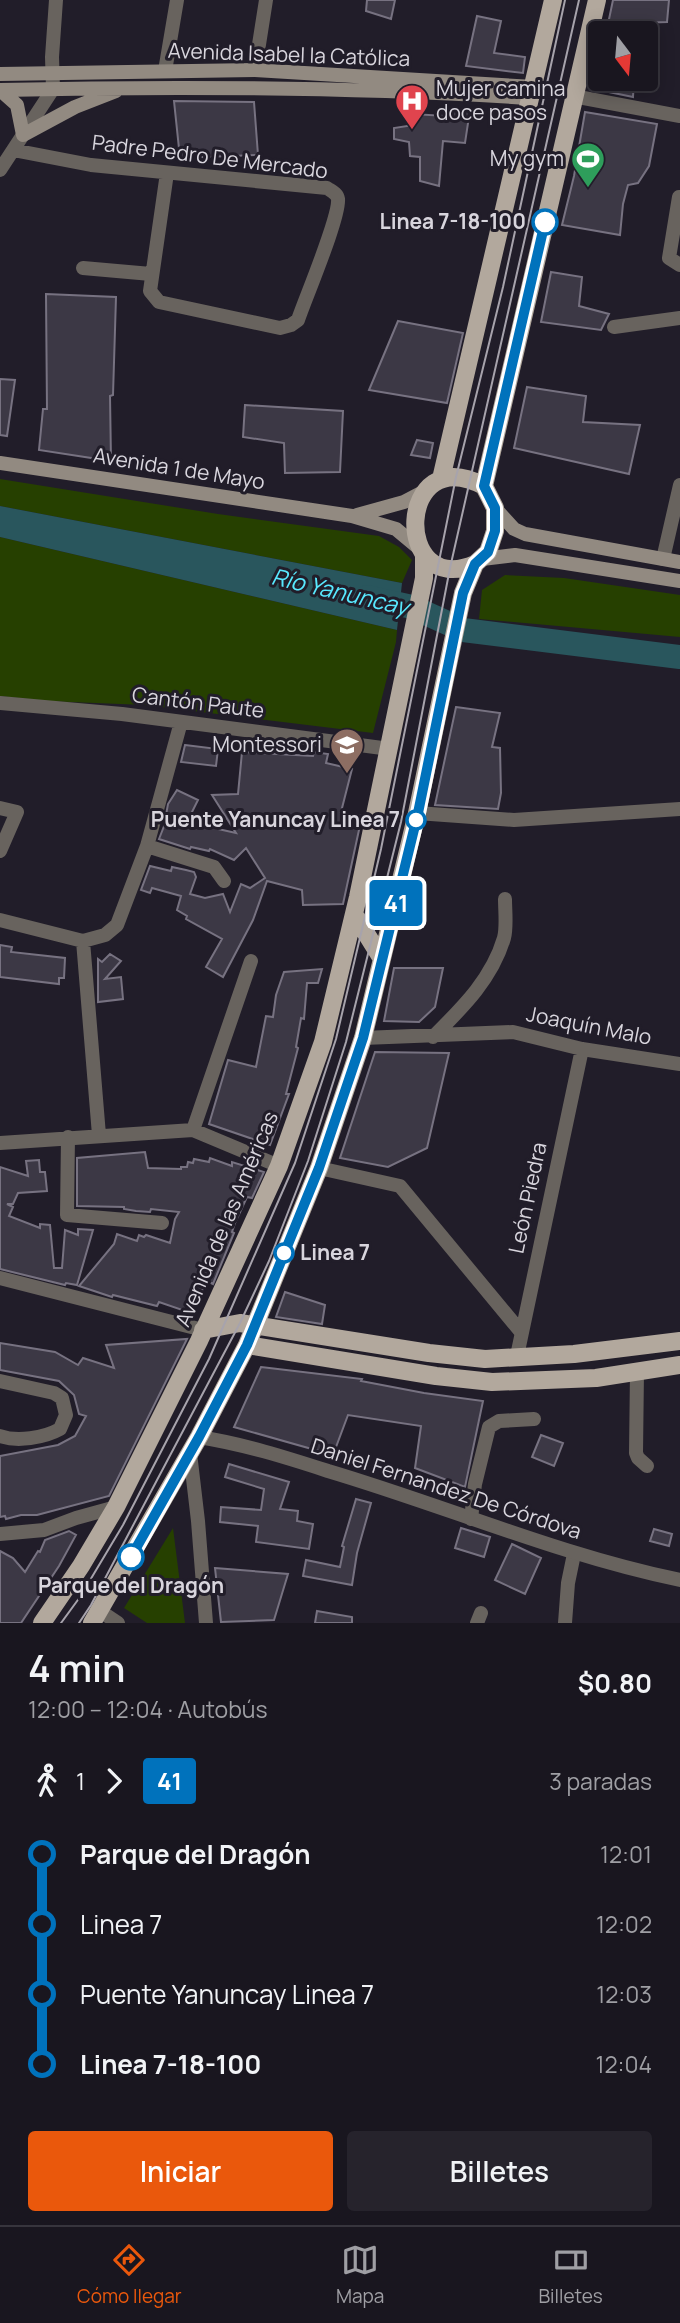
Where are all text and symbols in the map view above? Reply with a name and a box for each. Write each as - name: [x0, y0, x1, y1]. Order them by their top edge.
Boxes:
- north arrow: [588, 21, 658, 91]
- map controls: [588, 21, 658, 91]
- street label: Avenida Isabel la Católica: [167, 36, 411, 72]
- place label: Mujer camina doce pasos: [436, 74, 566, 126]
- hospital icon: Mujer camina doce pasos: [393, 82, 431, 131]
- street label: Padre Pedro De Mercado: [91, 128, 330, 184]
- sports icon: My gym: [569, 140, 607, 189]
- place label: My gym: [490, 144, 564, 172]
- place label: Linea 7-18-100: [379, 207, 526, 235]
- marker: Linea 7-18-100: [532, 209, 558, 235]
- street label: Avenida 1 de Mayo: [91, 441, 267, 495]
- water label: Río Yanuncay: [269, 560, 415, 623]
- street label: Cantón Paute: [130, 680, 266, 724]
- school or university icon: Montessori: [328, 726, 366, 775]
- place label: Montessori: [212, 730, 322, 758]
- place label: Puente Yanuncay Linea 7: [151, 805, 400, 833]
- marker: Puente Yanuncay Linea 7: [406, 810, 426, 830]
- line badge: 41: [364, 880, 428, 926]
- text: 41: [383, 886, 409, 919]
- street label: Joaquín Malo: [524, 999, 654, 1051]
- street label: Avenida de las Américas: [168, 1107, 284, 1330]
- street label: León Piedra: [502, 1140, 552, 1256]
- place label: Linea 7: [300, 1238, 370, 1266]
- marker: Linea 7: [274, 1243, 294, 1263]
- street label: Daniel Fernandez De Córdova: [308, 1431, 585, 1545]
- marker: Parque del Dragón: [118, 1544, 144, 1570]
- place label: Parque del Dragón: [38, 1571, 224, 1599]
- text: 4 min: [28, 1641, 125, 1693]
- text: $0.80: [578, 1665, 652, 1701]
- text: 12:00 – 12:04 · Autobús: [28, 1693, 268, 1725]
- icon: walk: [28, 1762, 66, 1800]
- icon: forward: [95, 1762, 133, 1800]
- text: 41: [157, 1764, 182, 1797]
- text: 1: [76, 1765, 85, 1797]
- text: 3 paradas: [549, 1765, 652, 1797]
- text: Parque del Dragón: [80, 1836, 311, 1872]
- text: 12:01: [600, 1838, 652, 1870]
- text: Linea 7: [80, 1906, 162, 1942]
- text: 12:02: [596, 1908, 652, 1940]
- text: Puente Yanuncay Linea 7: [80, 1976, 374, 2012]
- text: 12:03: [596, 1978, 652, 2010]
- text: Linea 7-18-100: [80, 2046, 261, 2082]
- text: 12:04: [595, 2048, 652, 2080]
- button: Iniciar: [28, 2131, 333, 2211]
- button: Billetes: [347, 2131, 652, 2211]
- tab: Cómo llegar: [77, 2241, 182, 2309]
- tab: Mapa: [336, 2241, 384, 2309]
- tab: Billetes: [538, 2241, 603, 2309]

